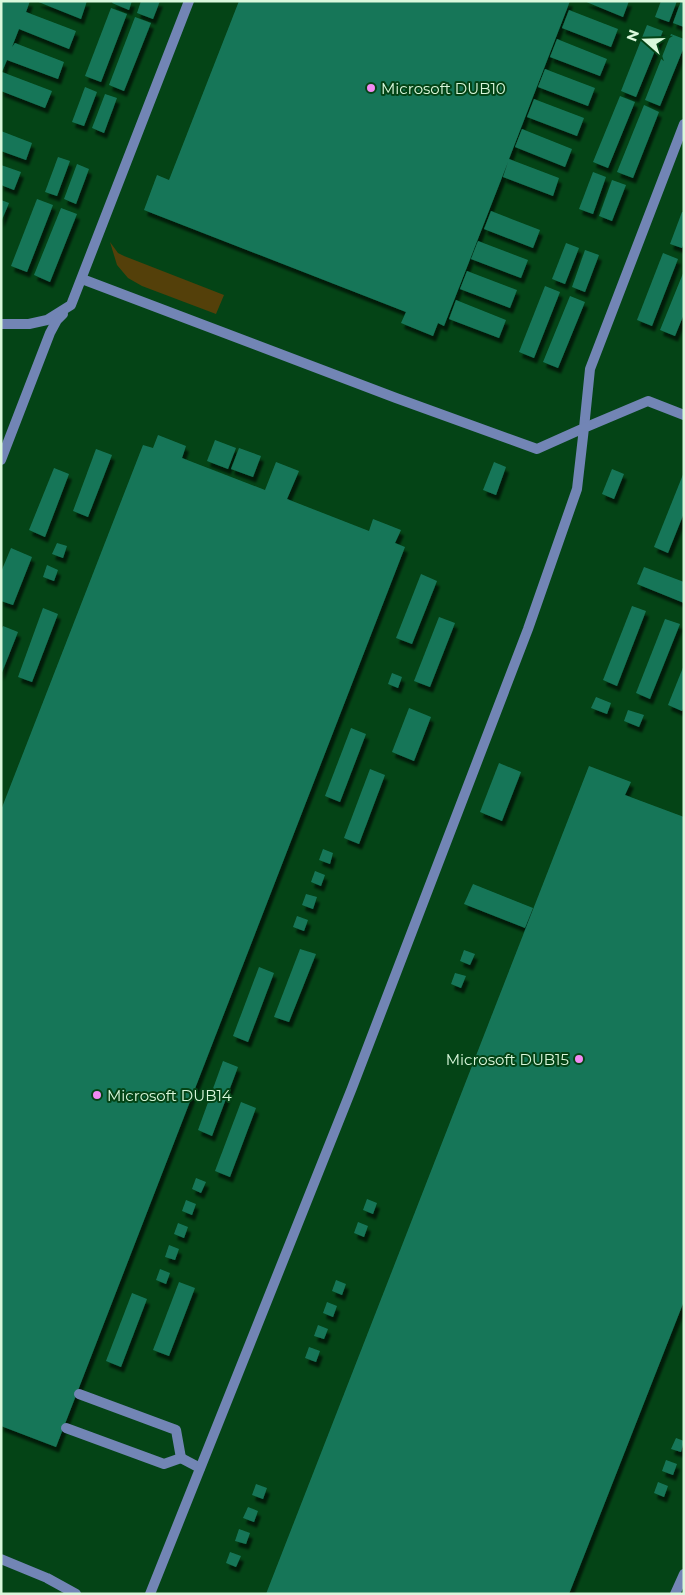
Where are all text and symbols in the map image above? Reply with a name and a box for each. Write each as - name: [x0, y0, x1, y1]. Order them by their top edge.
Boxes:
- north arrow: [620, 15, 670, 65]
- text: N: [622, 27, 643, 44]
- place label: Microsoft DUB10: [381, 79, 506, 98]
- marker: Microsoft DUB10: [365, 82, 377, 94]
- place label: Microsoft DUB15: [446, 1050, 569, 1069]
- marker: Microsoft DUB15: [573, 1053, 585, 1065]
- place label: Microsoft DUB14: [107, 1086, 232, 1105]
- marker: Microsoft DUB14: [91, 1089, 103, 1101]

